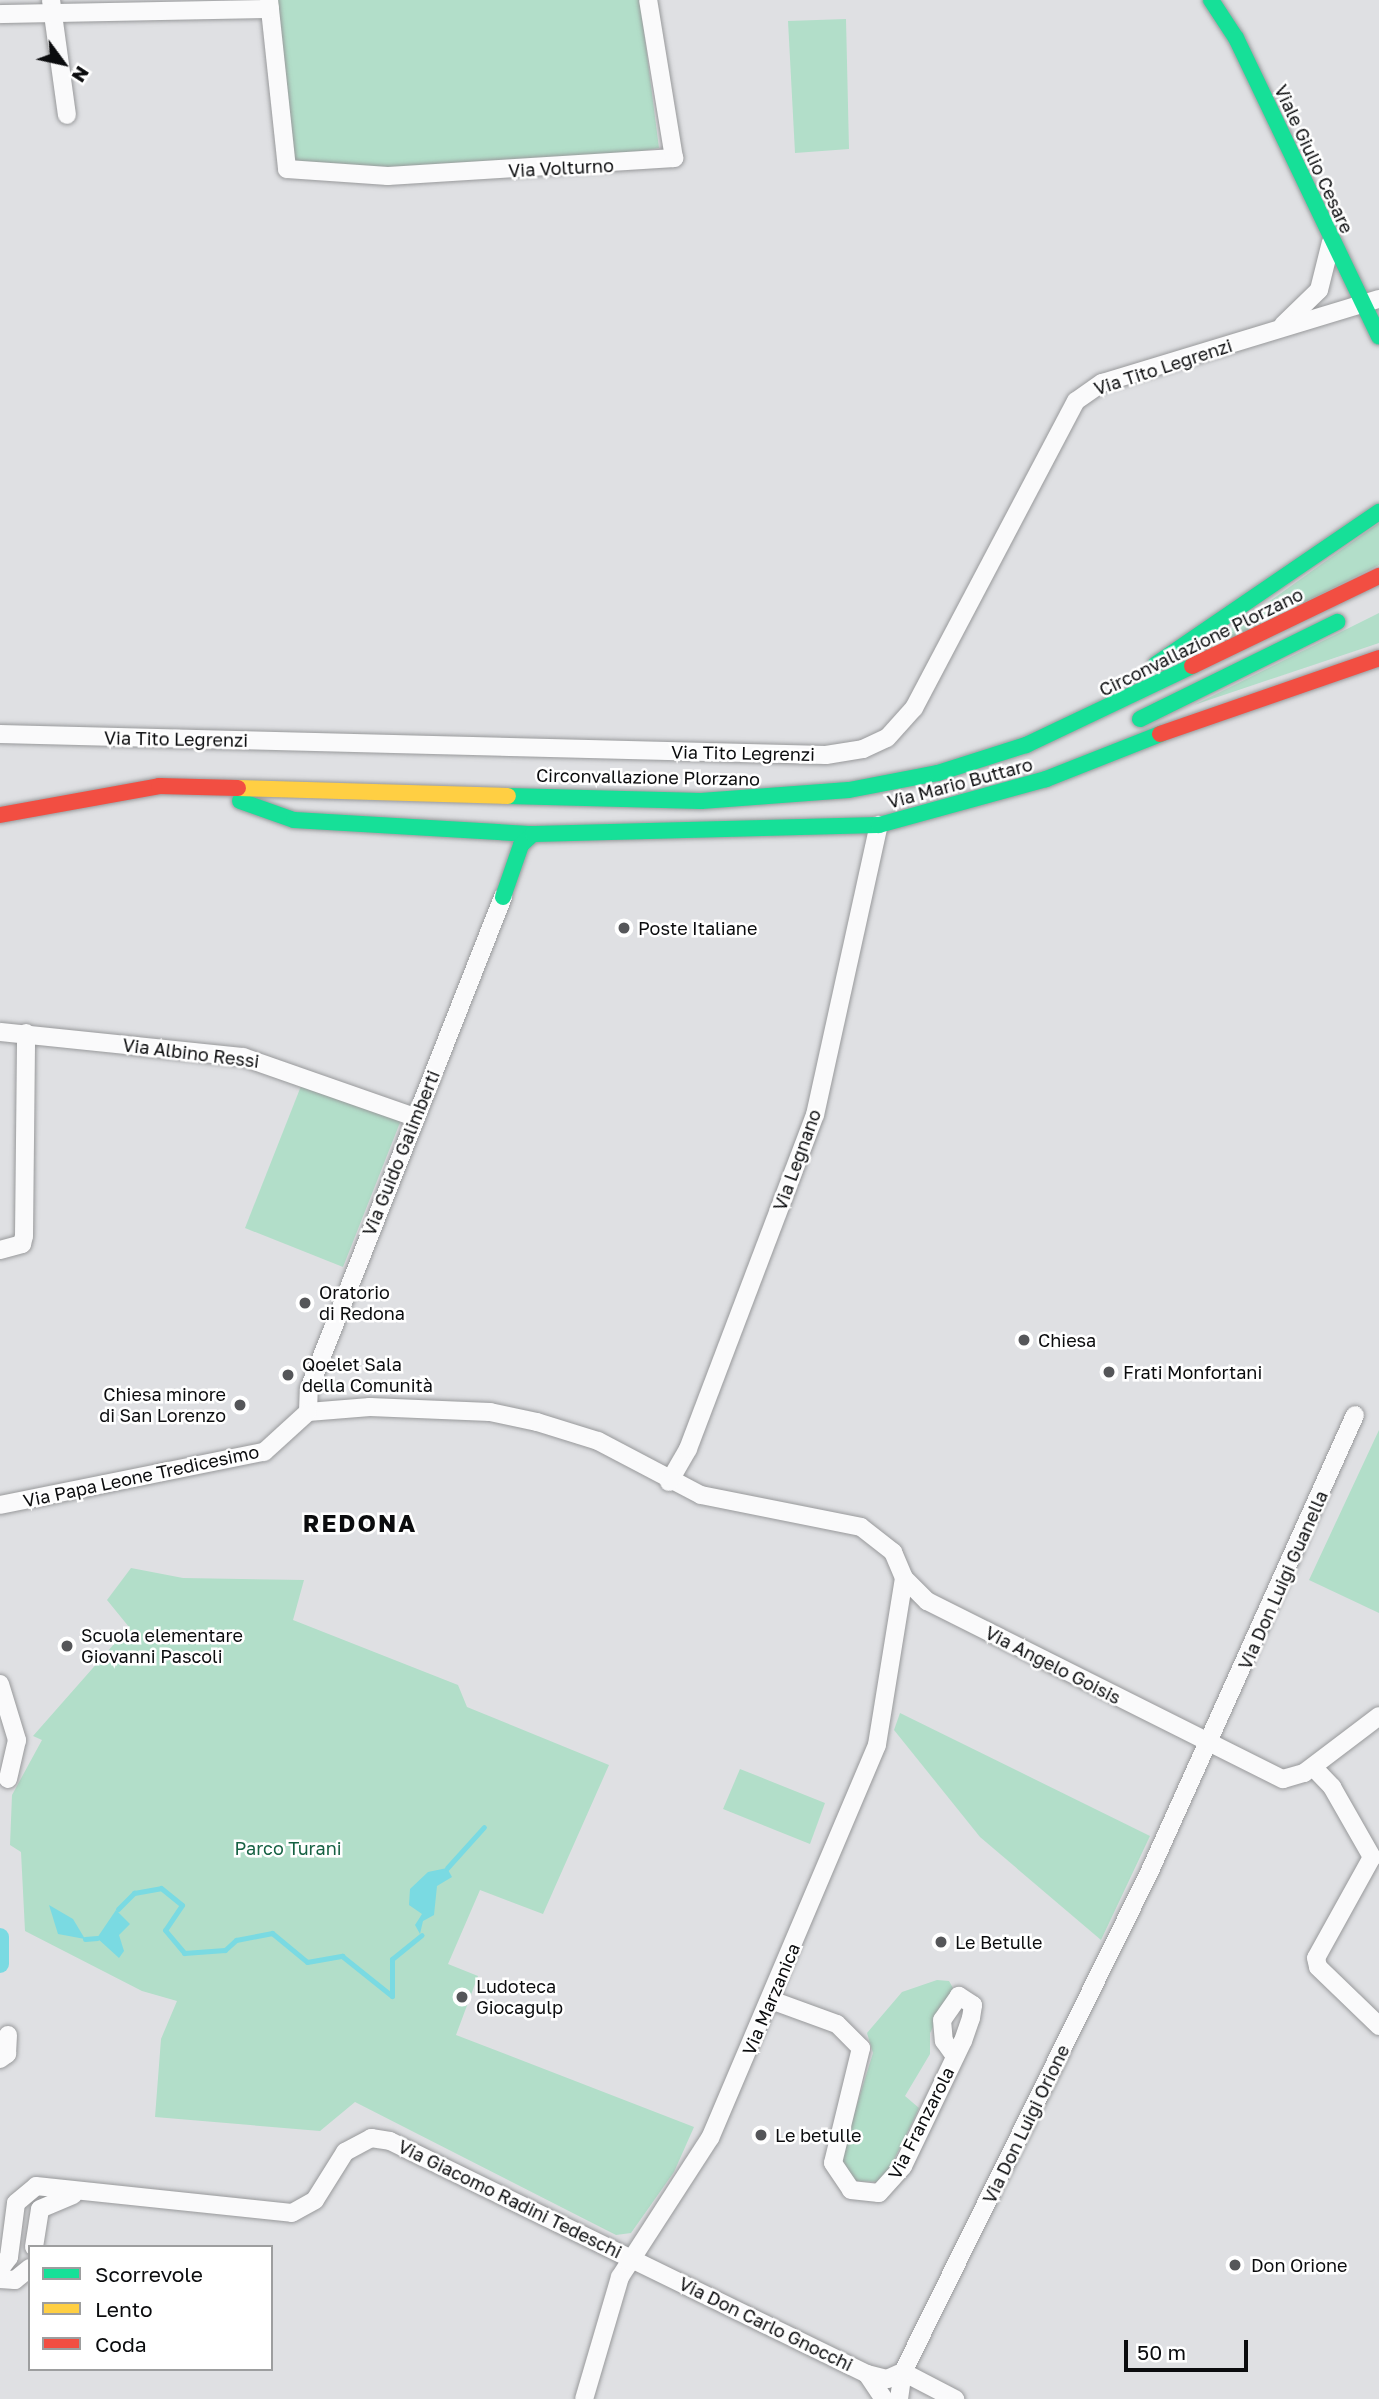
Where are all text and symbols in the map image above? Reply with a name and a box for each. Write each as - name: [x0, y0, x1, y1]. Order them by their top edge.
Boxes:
- north arrow: [28, 28, 98, 98]
- text: N: [67, 62, 95, 87]
- street label: Viale Giulio Cesare: [1270, 81, 1358, 237]
- street label: Via Volturno: [508, 154, 614, 182]
- street label: Via Tito Legrenzi: [1091, 334, 1235, 400]
- street label: Circonvallazione Plorzano: [1096, 583, 1306, 701]
- street label: Via Tito Legrenzi: [104, 727, 248, 751]
- street label: Via Tito Legrenzi: [671, 741, 815, 765]
- street label: Via Mario Buttaro: [885, 753, 1035, 813]
- street label: Circonvallazione Plorzano: [536, 764, 760, 790]
- place label: Poste Italiane: [638, 917, 757, 939]
- marker: Poste Italiane: [616, 920, 632, 936]
- street label: Via Albino Ressi: [121, 1034, 261, 1072]
- street label: Via Guido Galimberti: [358, 1067, 444, 1239]
- street label: Via Legnano: [769, 1106, 825, 1214]
- place label: Oratorio di Redona: [319, 1282, 405, 1324]
- marker: Oratorio di Redona: [297, 1295, 313, 1311]
- place label: Chiesa: [1038, 1329, 1096, 1351]
- marker: Chiesa: [1016, 1332, 1032, 1348]
- place label: Qoelet Sala della Comunità: [302, 1354, 433, 1396]
- place label: Frati Monfortani: [1123, 1361, 1262, 1383]
- marker: Frati Monfortani: [1101, 1364, 1117, 1380]
- marker: Qoelet Sala della Comunità: [280, 1367, 296, 1383]
- place label: Chiesa minore di San Lorenzo: [99, 1384, 226, 1426]
- marker: Chiesa minore di San Lorenzo: [232, 1397, 248, 1413]
- street label: Via Papa Leone Tredicesimo: [21, 1440, 261, 1512]
- street label: Via Don Luigi Guanella: [1234, 1487, 1332, 1673]
- district label: REDONA: [303, 1509, 417, 1537]
- street label: Via Angelo Goisis: [982, 1621, 1124, 1709]
- place label: Scuola elementare Giovanni Pascoli: [81, 1625, 243, 1668]
- marker: Scuola elementare Giovanni Pascoli: [59, 1638, 75, 1654]
- park label: Parco Turani: [234, 1837, 342, 1859]
- place label: Le Betulle: [955, 1931, 1042, 1953]
- marker: Le Betulle: [933, 1934, 949, 1950]
- street label: Via Marzanica: [738, 1940, 804, 2058]
- place label: Ludoteca Giocagulp: [476, 1976, 563, 2018]
- marker: Ludoteca Giocagulp: [454, 1989, 470, 2005]
- street label: Via Don Luigi Orione: [978, 2041, 1074, 2207]
- street label: Via Franzarola: [883, 2063, 959, 2183]
- place label: Le betulle: [775, 2124, 861, 2146]
- marker: Le betulle: [753, 2127, 769, 2143]
- street label: Via Giacomo Radini Tedeschi: [395, 2135, 625, 2263]
- legend: [28, 2245, 273, 2371]
- place label: Don Orione: [1251, 2254, 1347, 2276]
- marker: Don Orione: [1225, 2255, 1245, 2275]
- text: Scorrevole: [95, 2261, 203, 2287]
- street label: Via Don Carlo Gnocchi: [675, 2272, 857, 2376]
- text: Lento: [95, 2296, 153, 2322]
- scale bar: [1127, 2326, 1251, 2370]
- text: Coda: [95, 2331, 147, 2357]
- text: 50 m: [1137, 2339, 1186, 2365]

